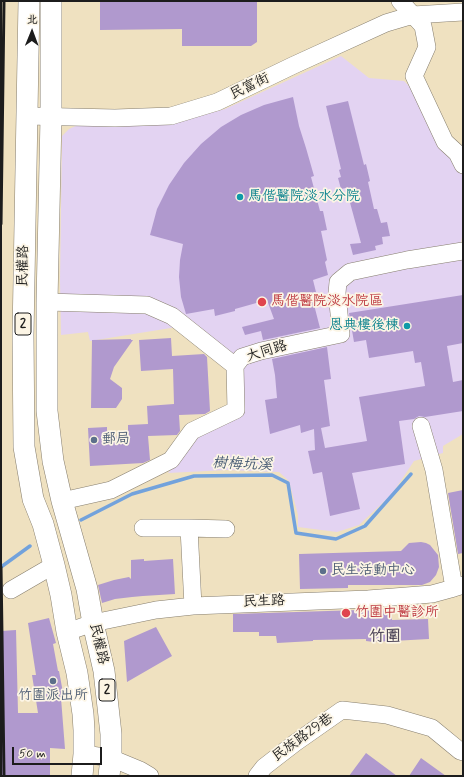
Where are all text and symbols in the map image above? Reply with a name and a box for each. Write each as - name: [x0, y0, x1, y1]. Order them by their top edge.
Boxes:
- north arrow: [12, 12, 52, 52]
- text: 北: [27, 13, 38, 27]
- street label: 民富街: [227, 70, 273, 104]
- place label: 馬偕醫院淡水分院: [248, 189, 360, 205]
- marker: 馬偕醫院淡水分院: [235, 192, 245, 202]
- street label: 民權路: [15, 245, 33, 287]
- place label: 馬偕醫院淡水院區: [271, 294, 383, 310]
- marker: 馬偕醫院淡水院區: [256, 296, 268, 308]
- road number: 2: [15, 313, 31, 335]
- place label: 恩典樓後棟: [329, 318, 399, 334]
- marker: 恩典樓後棟: [402, 321, 412, 331]
- street label: 大同路: [244, 338, 290, 366]
- place label: 郵局: [102, 432, 130, 448]
- marker: 郵局: [89, 435, 99, 445]
- water label: 樹梅坑溪: [212, 455, 272, 475]
- place label: 民生活動中心: [331, 563, 415, 579]
- marker: 民生活動中心: [318, 566, 328, 576]
- street label: 民生路: [243, 593, 285, 611]
- place label: 竹圍中醫診所: [355, 605, 439, 621]
- marker: 竹圍中醫診所: [340, 607, 352, 619]
- street label: 民權路: [85, 622, 111, 666]
- district label: 竹圍: [369, 628, 401, 648]
- marker: 竹圍派出所: [48, 676, 58, 686]
- road number: 2: [99, 679, 115, 701]
- place label: 竹圍派出所: [18, 688, 88, 704]
- street label: 民族路29巷: [269, 710, 337, 766]
- scale bar: [14, 739, 104, 765]
- text: 50 m: [19, 746, 46, 762]

